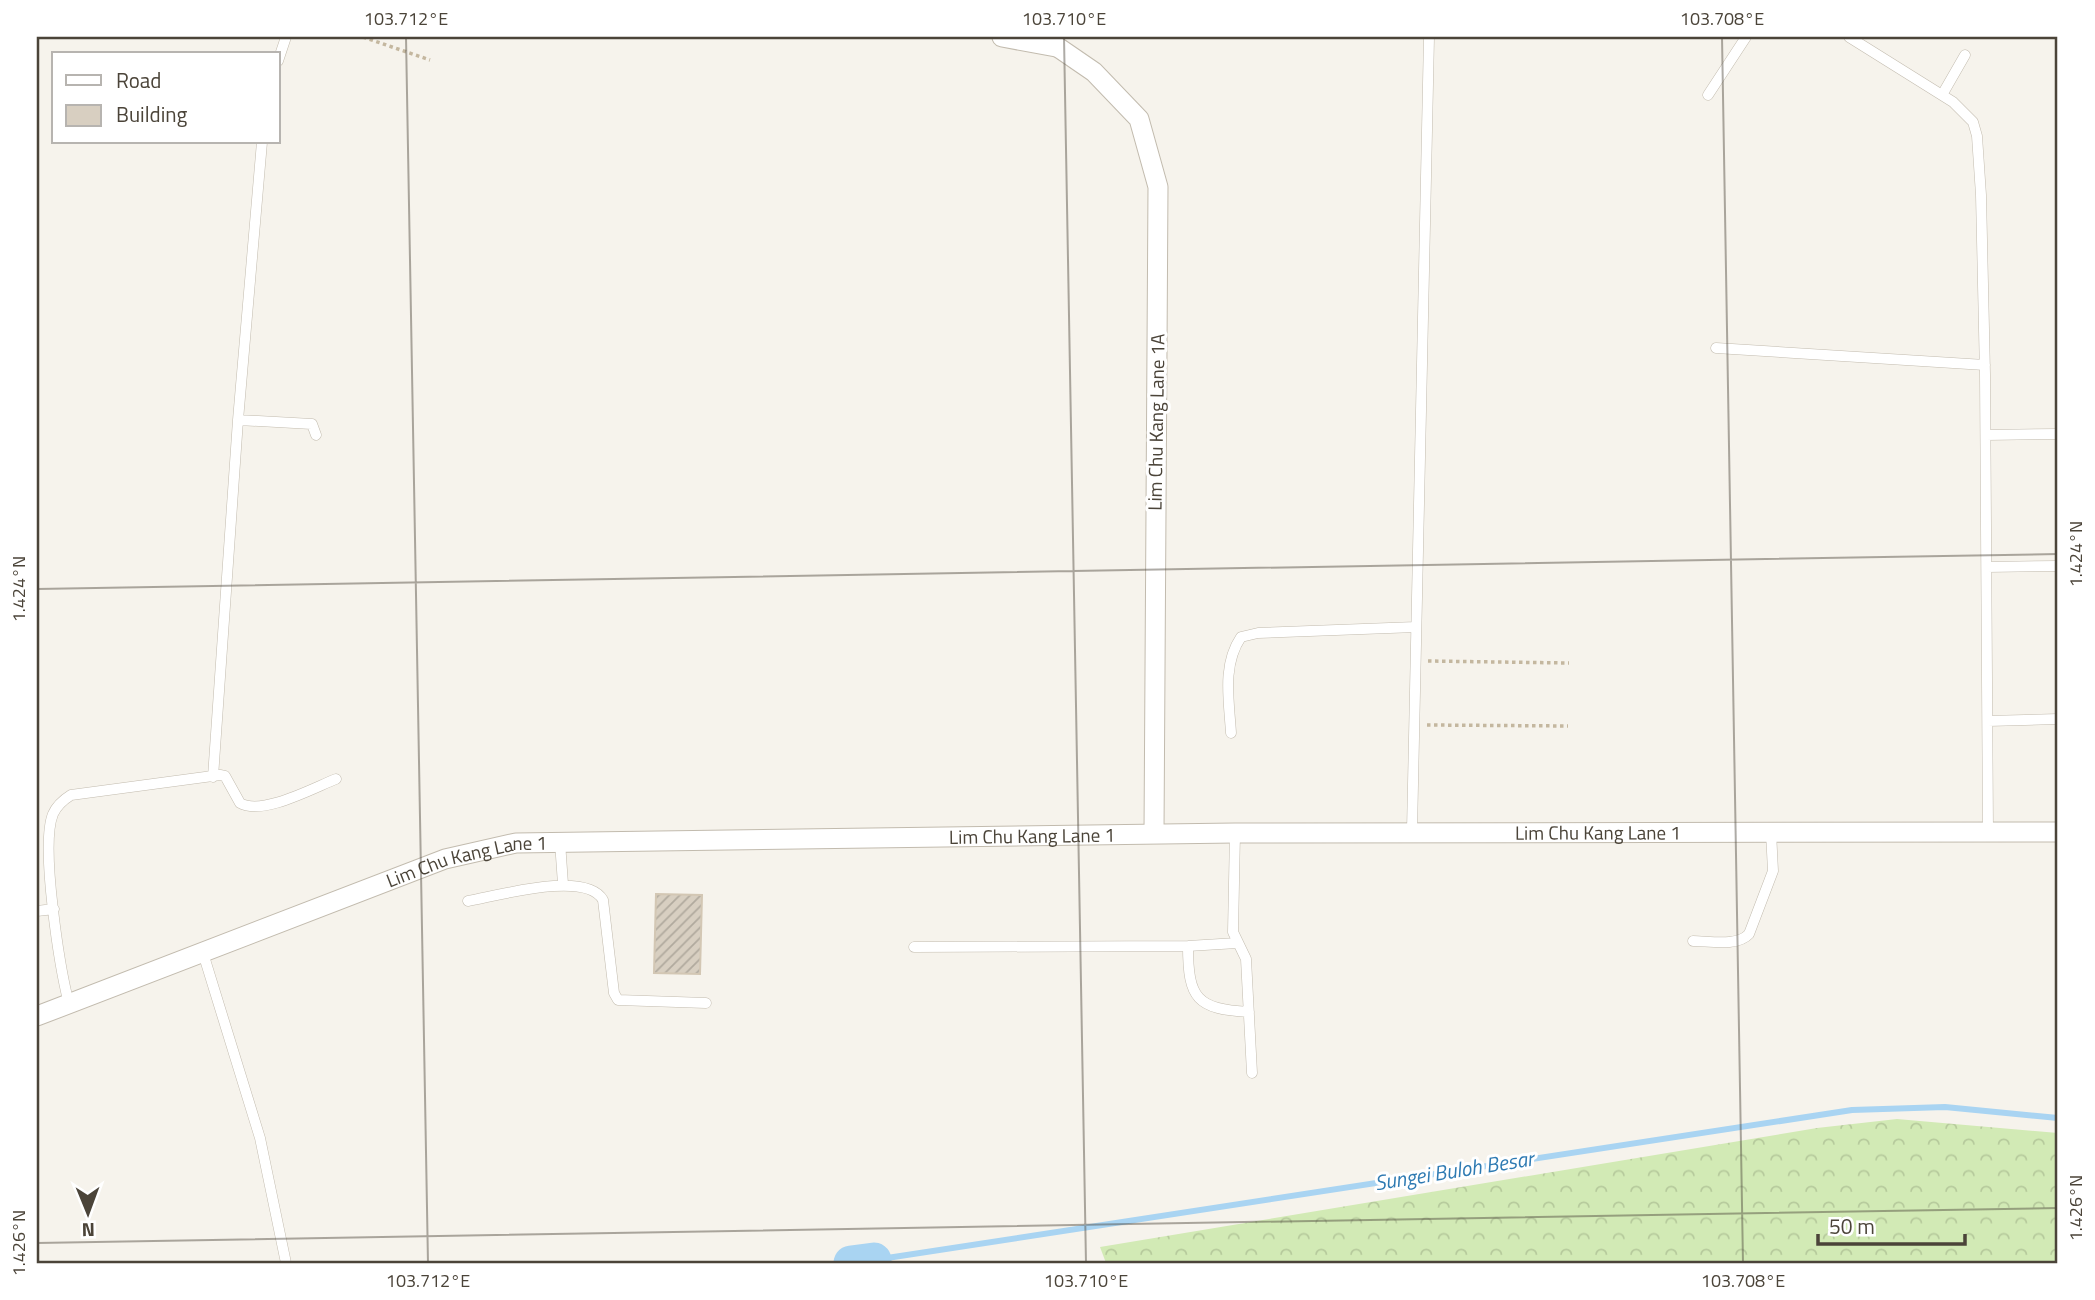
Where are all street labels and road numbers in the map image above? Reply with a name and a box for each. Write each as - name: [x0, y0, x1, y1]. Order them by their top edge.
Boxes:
- street label: Lim Chu Kang Lane 1A: [1139, 333, 1172, 511]
- street label: Lim Chu Kang Lane 1: [1515, 817, 1681, 847]
- street label: Lim Chu Kang Lane 1: [949, 820, 1115, 851]
- street label: Lim Chu Kang Lane 1: [382, 828, 547, 894]

